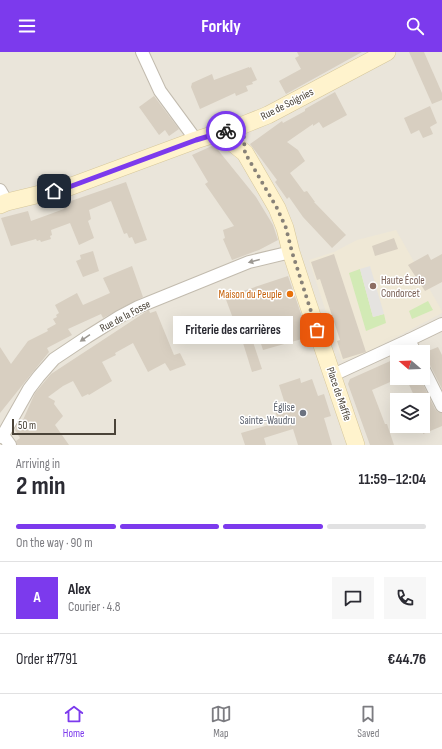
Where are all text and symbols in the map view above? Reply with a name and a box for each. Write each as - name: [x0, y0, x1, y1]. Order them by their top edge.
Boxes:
- icon: menu: [16, 15, 38, 37]
- icon: search: [404, 15, 426, 37]
- text: Forkly: [201, 16, 241, 37]
- street label: Rue de Soignies: [258, 85, 316, 123]
- courier: [206, 111, 246, 151]
- icon: bike: [215, 120, 237, 142]
- pin: [37, 174, 71, 208]
- icon: home: [43, 180, 65, 202]
- one-way arrow: [247, 258, 259, 264]
- place label: Haute École Condorcet: [381, 274, 425, 300]
- marker: Haute École Condorcet: [368, 281, 378, 291]
- place label: Maison du Peuple: [219, 288, 282, 301]
- marker: Maison du Peuple: [285, 289, 295, 299]
- street label: Rue de la Fosse: [97, 297, 153, 335]
- pin: [300, 313, 334, 347]
- callout: Friterie des carrières: [173, 316, 293, 344]
- icon: bag: [306, 319, 328, 341]
- text: Friterie des carrières: [185, 322, 281, 338]
- one-way arrow: [80, 334, 90, 342]
- north arrow: [390, 345, 430, 385]
- map controls: [390, 345, 430, 433]
- street label: Place de Maffle: [324, 366, 354, 422]
- button: layers: [390, 393, 430, 433]
- place label: Église Sainte-Waudru: [240, 401, 295, 427]
- marker: Église Sainte-Waudru: [298, 408, 308, 418]
- scale bar: [12, 417, 116, 436]
- text: 50 m: [18, 419, 36, 432]
- text: Arriving in: [16, 456, 60, 472]
- text: 11:59–12:04: [358, 470, 426, 489]
- text: 2 min: [16, 471, 66, 502]
- text: On the way · 90 m: [16, 535, 93, 551]
- button: chat: [332, 577, 374, 619]
- button: phone: [384, 577, 426, 619]
- text: Alex: [68, 580, 91, 599]
- text: A: [33, 588, 41, 607]
- text: Courier · 4.8: [68, 599, 120, 615]
- text: Order #7791: [16, 650, 77, 669]
- text: €44.76: [387, 650, 426, 669]
- tab: Home: [63, 703, 85, 740]
- tab: Map: [210, 703, 232, 740]
- tab: Saved: [357, 703, 379, 740]

